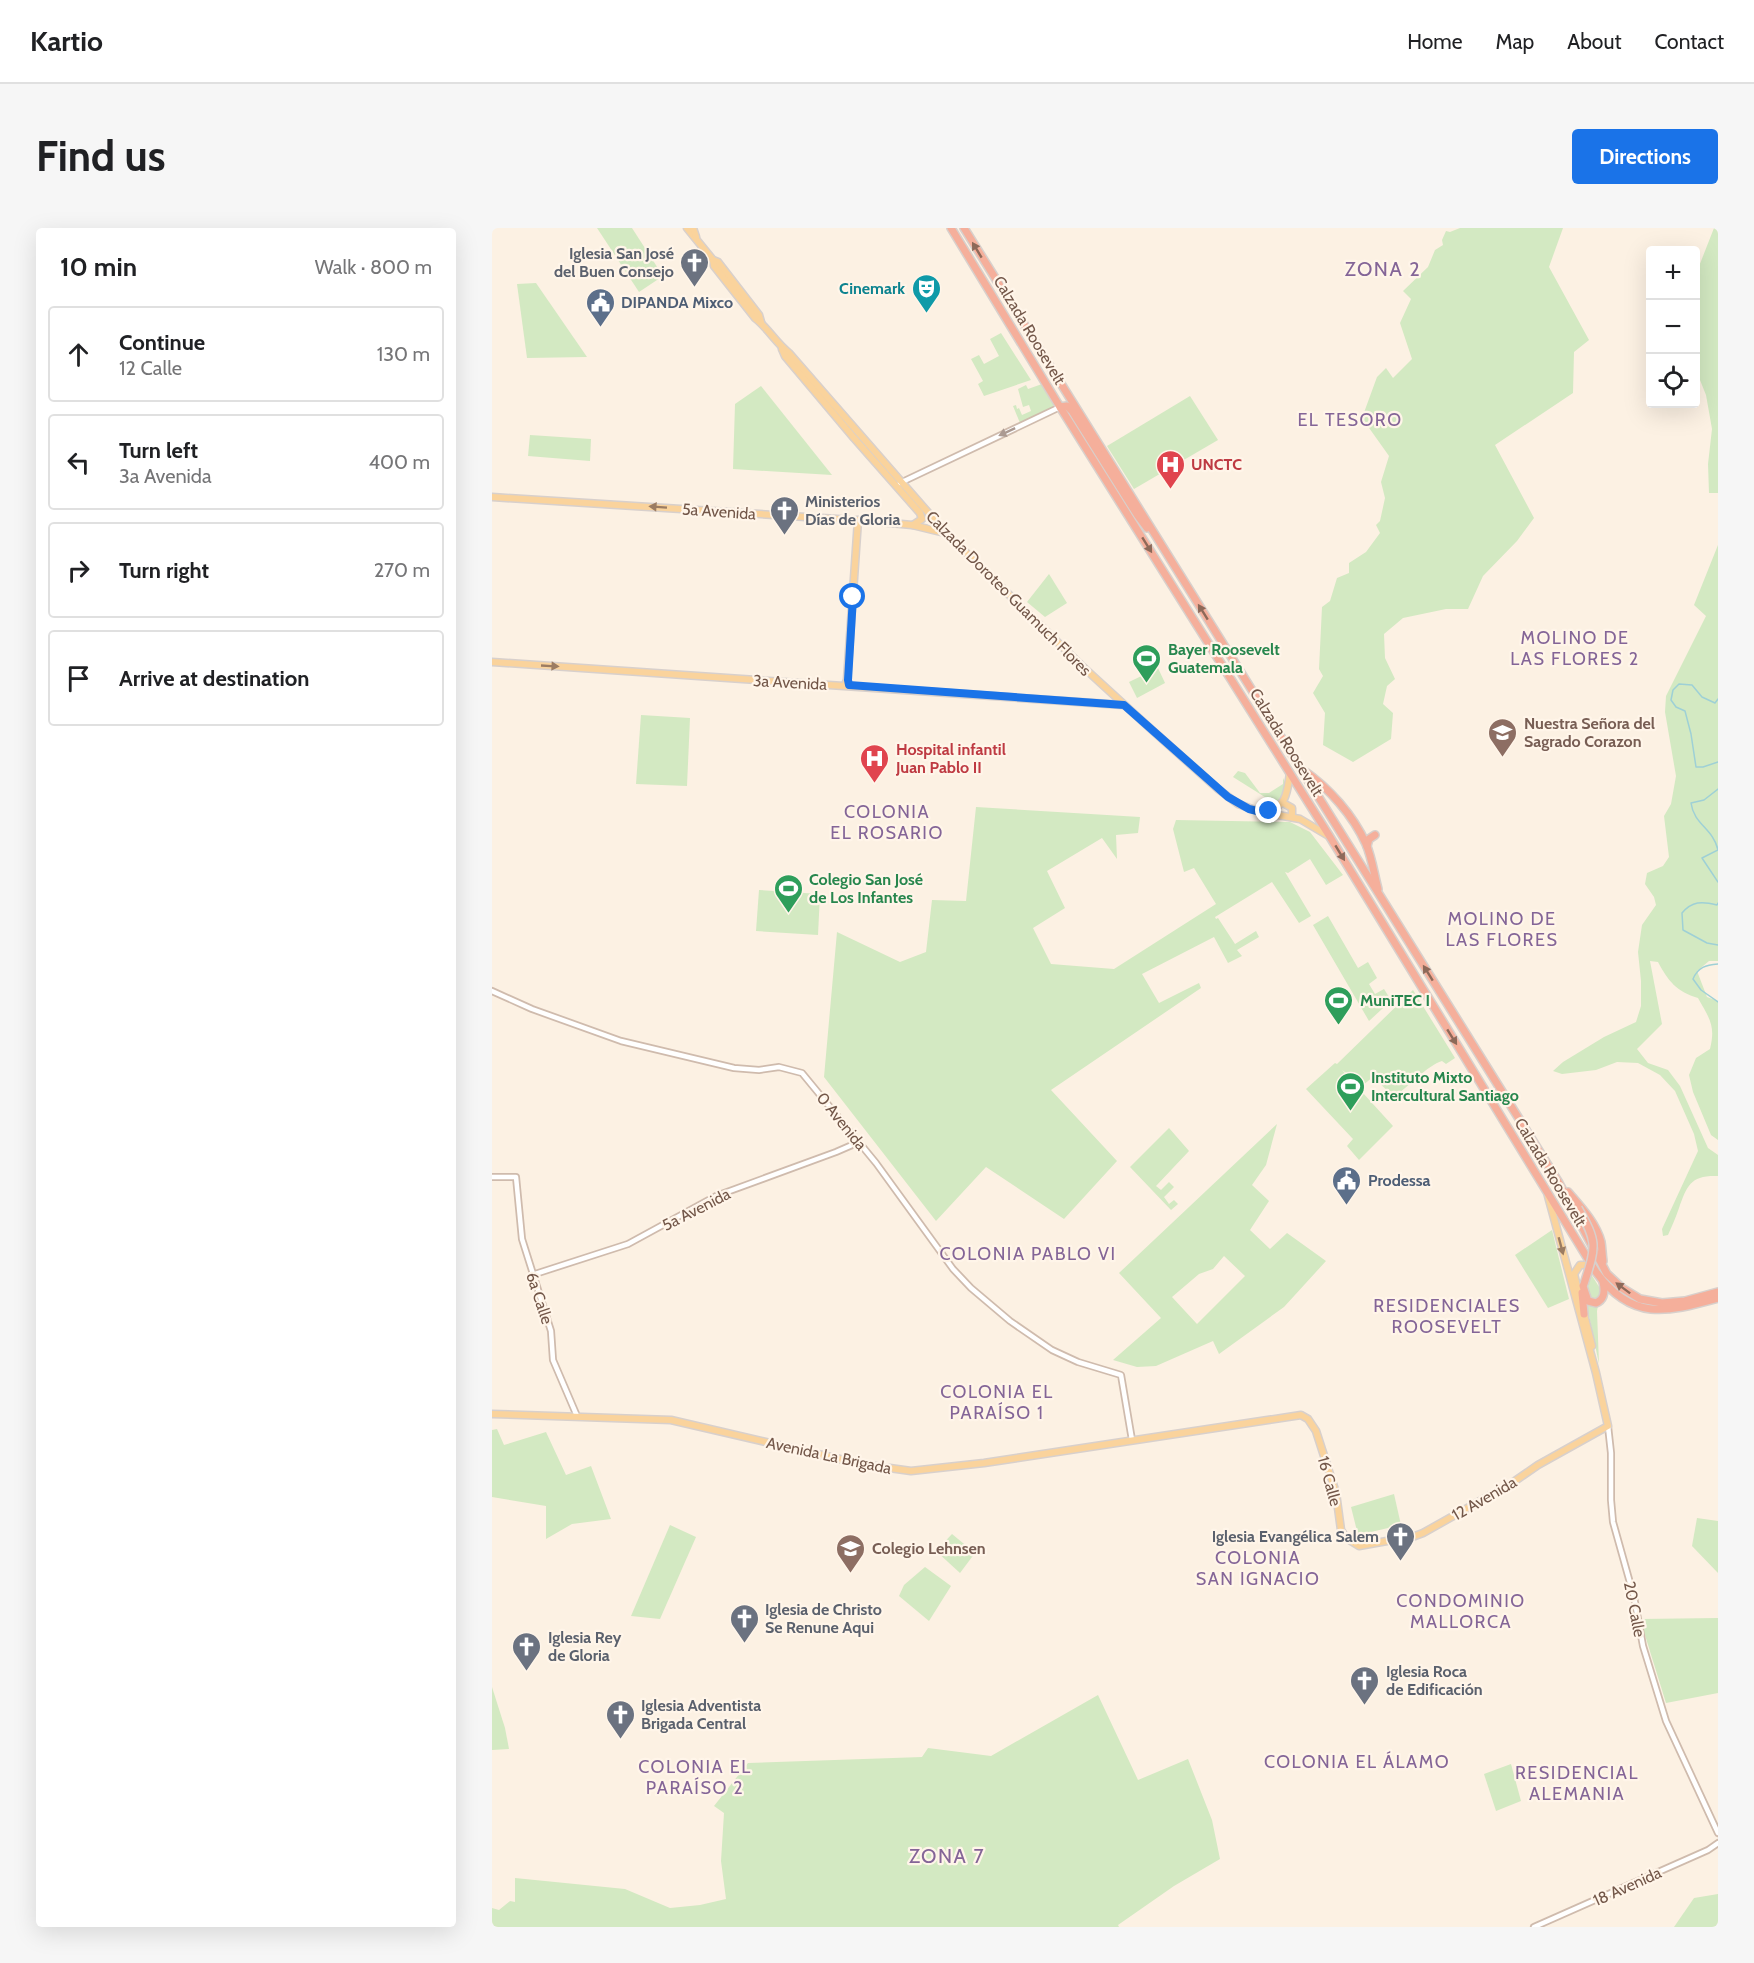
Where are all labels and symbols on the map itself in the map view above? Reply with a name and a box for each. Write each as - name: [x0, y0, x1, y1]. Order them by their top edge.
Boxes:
- one-way arrow: [972, 242, 983, 258]
- place label: Iglesia San José del Buen Consejo: [554, 244, 674, 281]
- church icon: Iglesia San José del Buen Consejo: [679, 246, 711, 288]
- district label: ZONA 2: [1345, 257, 1421, 281]
- theatre icon: Cinemark: [910, 272, 942, 314]
- street label: Calzada Roosevelt: [990, 272, 1070, 389]
- place label: Cinemark: [839, 279, 905, 298]
- public building icon: DIPANDA Mixco: [584, 286, 616, 328]
- place label: DIPANDA Mixco: [621, 293, 733, 312]
- district label: EL TESORO: [1297, 409, 1403, 431]
- one-way arrow: [999, 427, 1016, 436]
- hospital icon: UNCTC: [1154, 448, 1186, 490]
- place label: UNCTC: [1191, 455, 1242, 474]
- place label: Ministerios Días de Gloria: [805, 492, 900, 529]
- church icon: Ministerios Días de Gloria: [768, 494, 800, 536]
- street label: 5a Avenida: [681, 499, 757, 524]
- one-way arrow: [648, 503, 667, 512]
- street label: Calzada Doroteo Guamuch Flores: [922, 507, 1095, 680]
- one-way arrow: [1142, 537, 1153, 553]
- route start: [839, 583, 865, 609]
- one-way arrow: [1198, 604, 1209, 620]
- district label: MOLINO DE LAS FLORES 2: [1510, 627, 1640, 670]
- place label: Bayer Roosevelt Guatemala: [1168, 640, 1280, 677]
- sports icon: Bayer Roosevelt Guatemala: [1131, 642, 1163, 684]
- one-way arrow: [541, 661, 560, 670]
- street label: 3a Avenida: [752, 671, 828, 694]
- street label: Calzada Roosevelt: [1246, 685, 1328, 800]
- place label: Nuestra Señora del Sagrado Corazon: [1524, 714, 1655, 751]
- school or university icon: Nuestra Señora del Sagrado Corazon: [1487, 716, 1519, 758]
- place label: Hospital infantil Juan Pablo II: [895, 740, 1006, 777]
- hospital icon: Hospital infantil Juan Pablo II: [859, 742, 891, 784]
- route end: [1255, 797, 1281, 823]
- district label: COLONIA EL ROSARIO: [830, 801, 944, 844]
- one-way arrow: [1334, 845, 1345, 861]
- place label: Colegio San José de Los Infantes: [809, 870, 923, 907]
- sports icon: Colegio San José de Los Infantes: [772, 872, 804, 914]
- district label: MOLINO DE LAS FLORES: [1446, 908, 1558, 951]
- one-way arrow: [1423, 965, 1434, 981]
- sports icon: MuniTEC I: [1323, 984, 1355, 1026]
- place label: MuniTEC I: [1360, 991, 1430, 1010]
- one-way arrow: [1447, 1029, 1458, 1045]
- place label: Instituto Mixto Intercultural Santiago: [1371, 1068, 1519, 1105]
- sports icon: Instituto Mixto Intercultural Santiago: [1334, 1070, 1366, 1112]
- street label: 0 Avenida: [813, 1089, 871, 1154]
- street label: Calzada Roosevelt: [1511, 1114, 1591, 1231]
- public building icon: Prodessa: [1331, 1164, 1363, 1206]
- place label: Prodessa: [1368, 1171, 1431, 1190]
- street label: 5a Avenida: [659, 1184, 734, 1235]
- one-way arrow: [1557, 1237, 1566, 1255]
- district label: COLONIA PABLO VI: [939, 1243, 1117, 1265]
- street label: 6a Calle: [522, 1270, 557, 1327]
- one-way arrow: [1615, 1282, 1631, 1294]
- district label: RESIDENCIALES ROOSEVELT: [1373, 1295, 1521, 1338]
- district label: COLONIA EL PARAÍSO 1: [940, 1381, 1054, 1424]
- street label: Avenida La Brigada: [765, 1433, 893, 1478]
- street label: 16 Calle: [1314, 1454, 1345, 1508]
- street label: 12 Avenida: [1449, 1472, 1520, 1524]
- church icon: Iglesia Evangélica Salem: [1384, 1520, 1416, 1562]
- place label: Iglesia Evangélica Salem: [1212, 1527, 1379, 1546]
- school or university icon: Colegio Lehnsen: [835, 1532, 867, 1574]
- place label: Colegio Lehnsen: [872, 1539, 986, 1558]
- district label: COLONIA SAN IGNACIO: [1196, 1547, 1320, 1590]
- street label: 20 Calle: [1620, 1580, 1649, 1639]
- district label: CONDOMINIO MALLORCA: [1396, 1590, 1526, 1633]
- place label: Iglesia de Christo Se Renune Aqui: [765, 1600, 882, 1637]
- church icon: Iglesia de Christo Se Renune Aqui: [728, 1602, 760, 1644]
- place label: Iglesia Rey de Gloria: [548, 1628, 622, 1665]
- church icon: Iglesia Rey de Gloria: [511, 1630, 543, 1672]
- place label: Iglesia Roca de Edificación: [1386, 1662, 1483, 1699]
- church icon: Iglesia Roca de Edificación: [1349, 1664, 1381, 1706]
- place label: Iglesia Adventista Brigada Central: [641, 1696, 761, 1733]
- church icon: Iglesia Adventista Brigada Central: [604, 1698, 636, 1740]
- district label: COLONIA EL ÁLAMO: [1264, 1751, 1450, 1773]
- district label: COLONIA EL PARAÍSO 2: [638, 1756, 752, 1799]
- district label: RESIDENCIAL ALEMANIA: [1515, 1762, 1639, 1805]
- district label: ZONA 7: [909, 1844, 985, 1868]
- street label: 18 Avenida: [1590, 1863, 1665, 1910]

